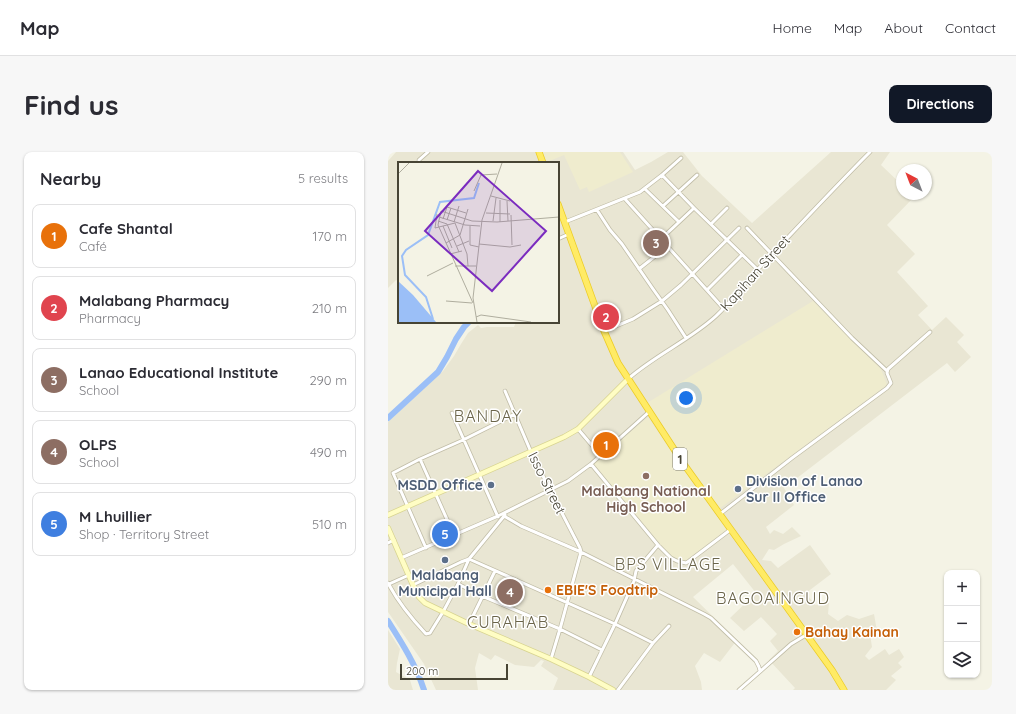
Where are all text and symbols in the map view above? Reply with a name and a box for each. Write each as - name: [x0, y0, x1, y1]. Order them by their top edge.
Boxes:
- text: Map: [20, 16, 59, 40]
- text: Home: [773, 19, 812, 37]
- text: Map: [834, 19, 862, 37]
- text: About: [884, 19, 923, 37]
- text: Contact: [945, 19, 996, 37]
- button: Directions: [889, 85, 992, 123]
- text: Find us: [24, 87, 118, 122]
- inset map: [398, 162, 559, 323]
- north arrow: [896, 164, 932, 200]
- text: Nearby: [40, 168, 101, 189]
- text: 5 results: [298, 170, 348, 186]
- text: Cafe Shantal: [79, 219, 173, 238]
- text: 1: [51, 228, 57, 244]
- text: 170 m: [312, 228, 347, 244]
- pin: 3: [643, 228, 669, 258]
- street label: Kapihan Street: [716, 231, 794, 315]
- text: Café: [79, 238, 107, 254]
- text: Malabang Pharmacy: [79, 291, 229, 310]
- text: 2: [50, 300, 58, 316]
- text: 210 m: [312, 300, 347, 316]
- pin: 2: [593, 302, 619, 332]
- text: Pharmacy: [79, 310, 141, 326]
- text: Lanao Educational Institute: [79, 363, 278, 382]
- text: 3: [51, 372, 57, 388]
- text: 290 m: [309, 372, 347, 388]
- text: School: [79, 382, 119, 398]
- your location: [676, 388, 696, 408]
- district label: BANDAY: [454, 406, 522, 426]
- pin: 1: [593, 430, 619, 460]
- text: OLPS: [79, 435, 117, 454]
- text: 4: [50, 444, 58, 460]
- text: 490 m: [310, 444, 347, 460]
- road number: 1: [673, 448, 687, 470]
- street label: Isso Street: [524, 449, 570, 517]
- text: School: [79, 454, 119, 470]
- marker: Malabang National High School: [641, 471, 651, 481]
- place label: Division of Lanao Sur II Office: [746, 472, 863, 506]
- place label: MSDD Office: [398, 476, 483, 494]
- marker: MSDD Office: [486, 480, 496, 490]
- place label: Malabang National High School: [581, 482, 711, 516]
- marker: Division of Lanao Sur II Office: [733, 484, 743, 494]
- text: M Lhuillier: [79, 507, 152, 526]
- text: 5: [50, 516, 58, 532]
- text: 510 m: [312, 516, 347, 532]
- pin: 5: [432, 519, 458, 549]
- text: Shop · Territory Street: [79, 526, 209, 542]
- district label: BPS VILLAGE: [615, 554, 721, 574]
- marker: Malabang Municipal Hall: [440, 555, 450, 565]
- place label: Malabang Municipal Hall: [398, 566, 492, 600]
- map controls: [944, 570, 980, 678]
- button: +: [944, 570, 980, 606]
- pin: 4: [497, 577, 523, 607]
- place label: EBIE'S Foodtrip: [556, 581, 658, 599]
- marker: EBIE'S Foodtrip: [543, 585, 553, 595]
- district label: BAGOAINGUD: [716, 588, 830, 608]
- button: −: [944, 606, 980, 642]
- district label: CURAHAB: [467, 612, 549, 632]
- place label: Bahay Kainan: [805, 623, 899, 641]
- marker: Bahay Kainan: [792, 627, 802, 637]
- button: layers: [944, 642, 980, 678]
- scale bar: [400, 662, 508, 681]
- text: 200 m: [406, 664, 438, 678]

